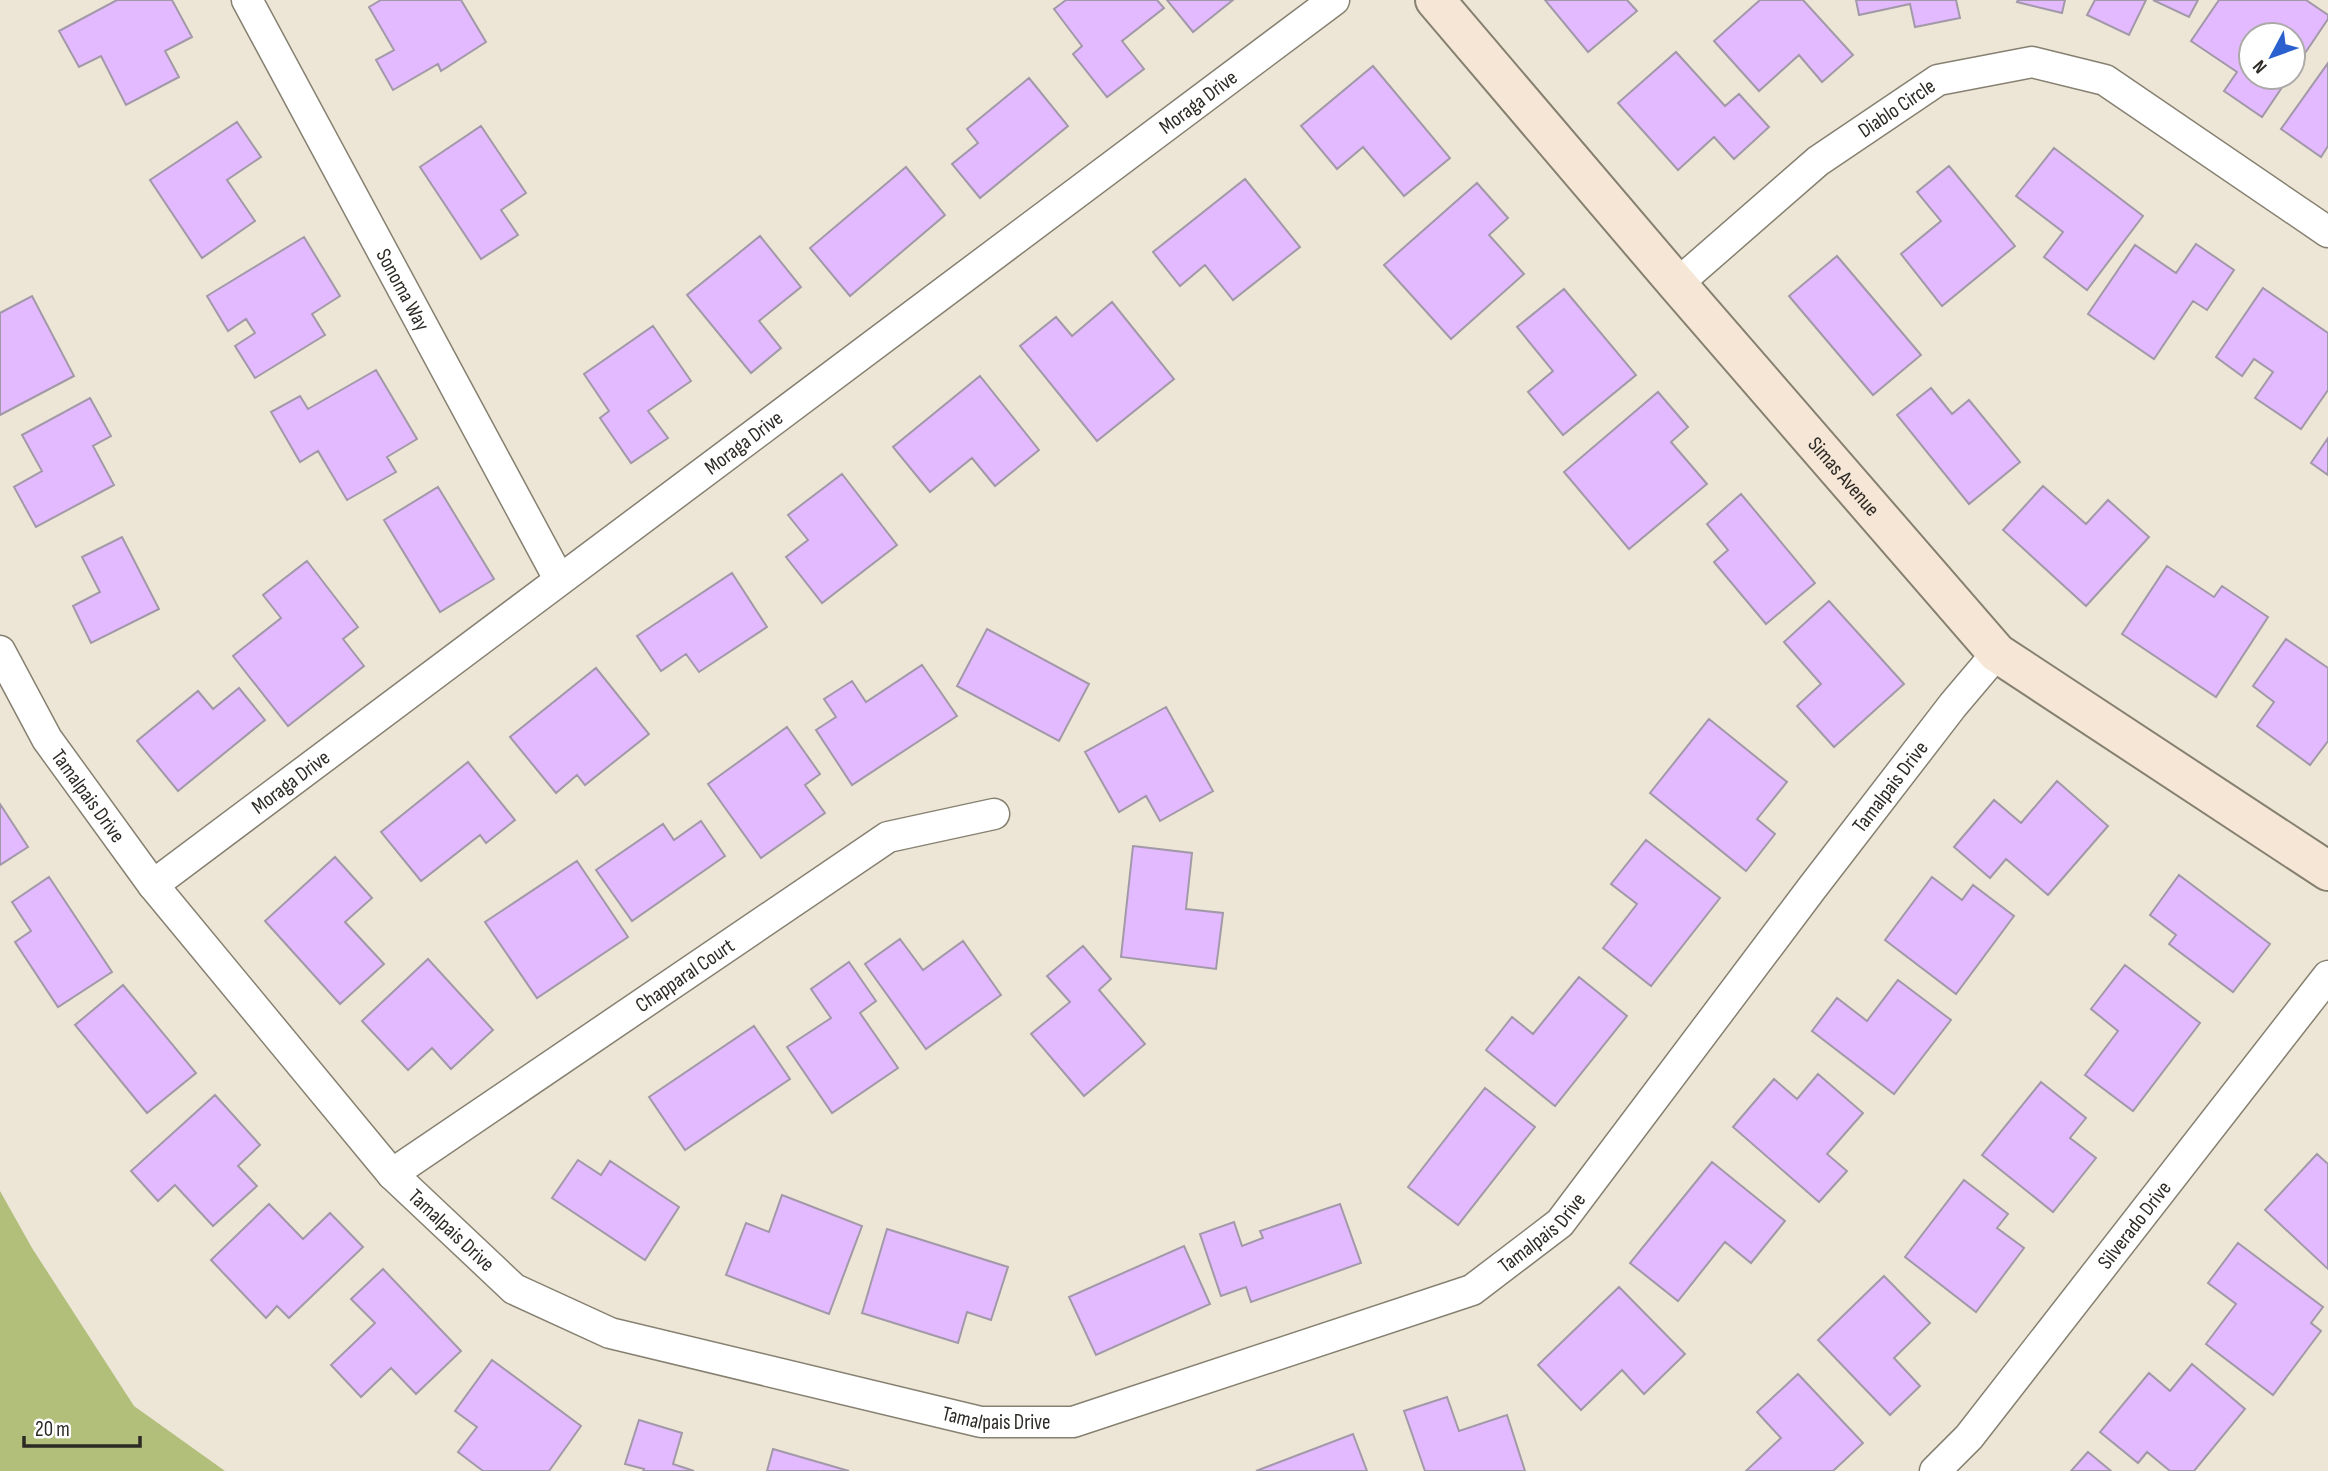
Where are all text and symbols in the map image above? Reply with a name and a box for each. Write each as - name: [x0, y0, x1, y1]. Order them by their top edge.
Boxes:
- north arrow: [2237, 21, 2307, 91]
- text: N: [2248, 55, 2272, 78]
- street label: Moraga Drive: [1154, 64, 1242, 139]
- street label: Diablo Circle: [1853, 73, 1940, 143]
- street label: Sonoma Way: [371, 244, 435, 335]
- street label: Moraga Drive: [700, 405, 788, 480]
- street label: Simas Avenue: [1803, 432, 1885, 521]
- street label: Tamalpais Drive: [1847, 736, 1933, 837]
- street label: Tamalpais Drive: [46, 744, 130, 847]
- street label: Moraga Drive: [247, 744, 335, 819]
- street label: Chapparal Court: [631, 933, 739, 1017]
- street label: Silverado Drive: [2092, 1176, 2176, 1274]
- street label: Tamalpais Drive: [403, 1184, 500, 1277]
- street label: Tamalpais Drive: [1493, 1188, 1591, 1278]
- street label: Tamalpais Drive: [940, 1401, 1051, 1435]
- scale bar: [24, 1404, 140, 1448]
- text: 20 m: [35, 1417, 70, 1442]

